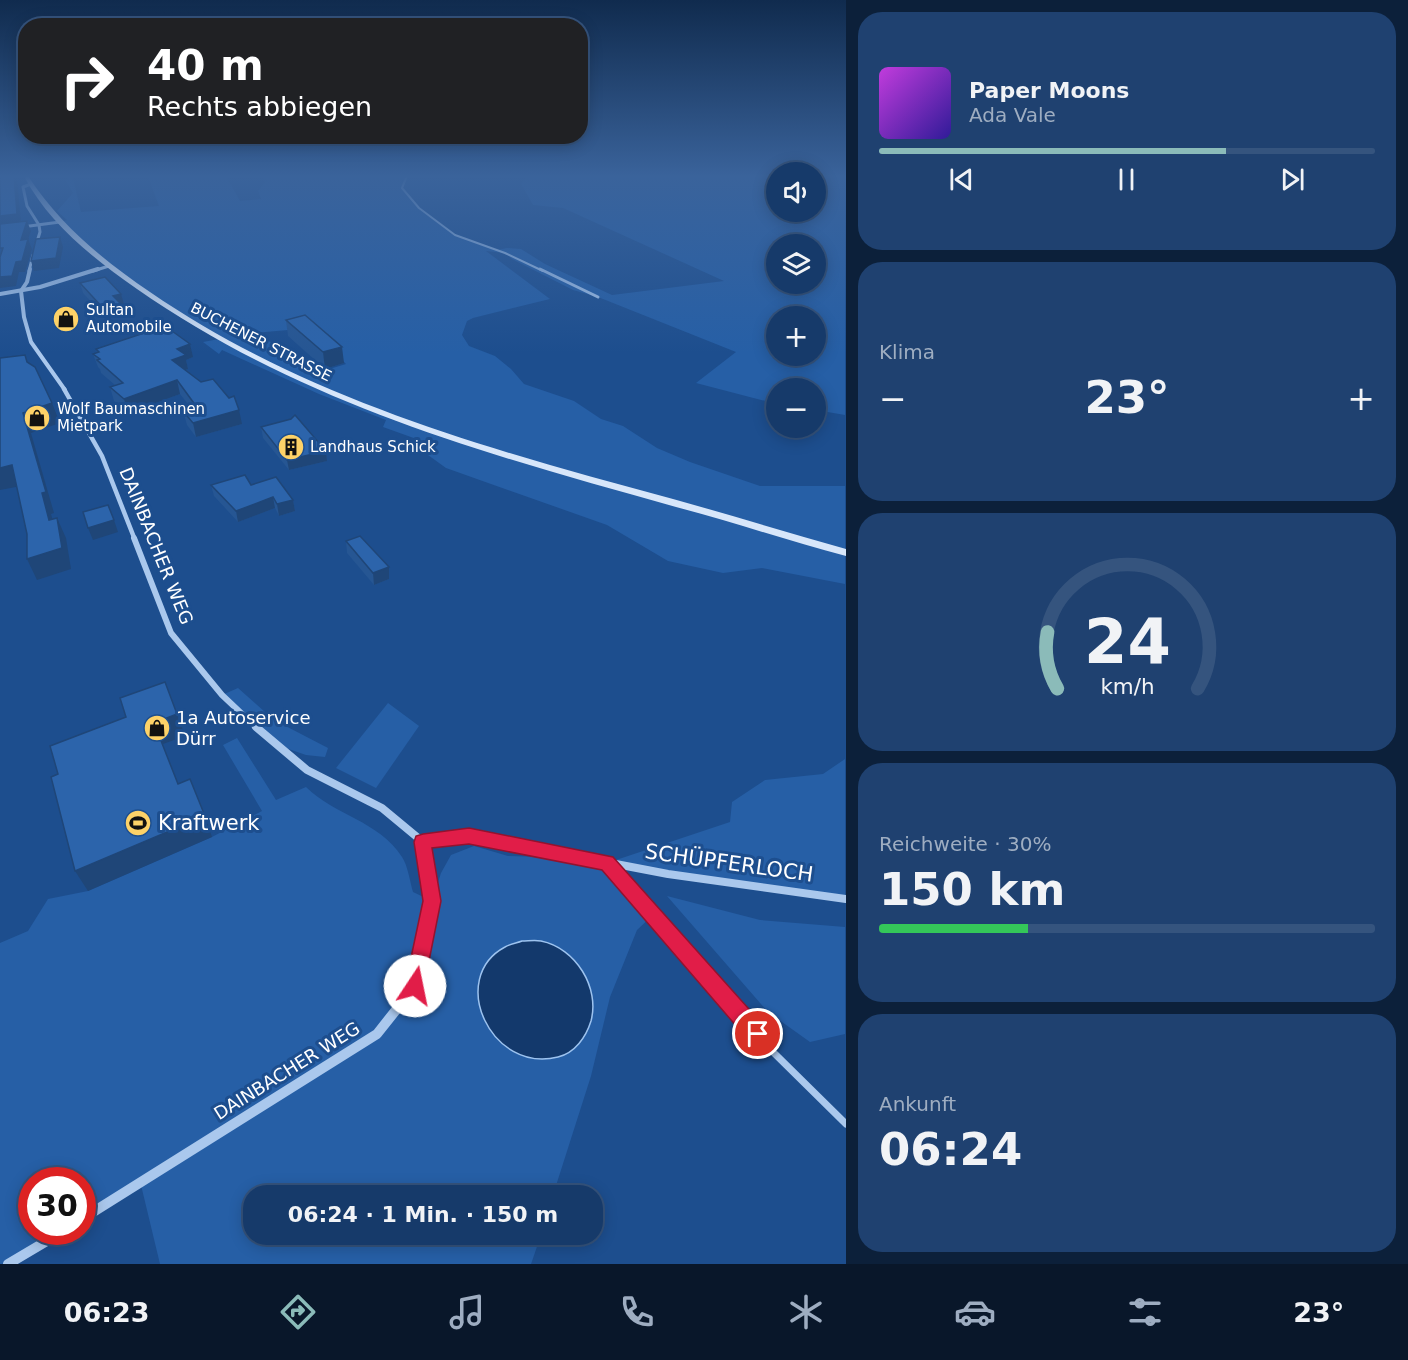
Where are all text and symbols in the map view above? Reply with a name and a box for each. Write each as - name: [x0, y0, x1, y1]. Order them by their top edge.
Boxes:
- text: 40 m: [147, 41, 264, 90]
- icon: right: [48, 42, 126, 120]
- text: Paper Moons: [969, 78, 1129, 103]
- text: Rechts abbiegen: [147, 91, 372, 122]
- text: Ada Vale: [969, 103, 1056, 127]
- map controls: [766, 162, 826, 438]
- button: sound: [766, 162, 826, 222]
- icon: previous: [945, 163, 978, 196]
- icon: pause: [1110, 163, 1143, 196]
- icon: next: [1276, 163, 1309, 196]
- button: layers: [766, 234, 826, 294]
- street label: BUCHENER STRASSE: [188, 299, 334, 385]
- place label: Sultan Automobile: [86, 301, 172, 336]
- shop icon: Sultan Automobile: [51, 304, 81, 334]
- button: +: [766, 306, 826, 366]
- text: Klima: [879, 340, 935, 364]
- text: 23°: [1084, 371, 1170, 424]
- button: −: [766, 378, 826, 438]
- text: −: [879, 379, 907, 418]
- text: +: [1347, 379, 1375, 418]
- place label: Wolf Baumaschinen Mietpark: [57, 400, 205, 435]
- shop icon: Wolf Baumaschinen Mietpark: [22, 403, 52, 433]
- building icon: Landhaus Schick: [276, 432, 306, 462]
- place label: Landhaus Schick: [310, 438, 436, 456]
- street label: DAINBACHER WEG: [115, 464, 198, 628]
- text: 24: [1084, 605, 1170, 678]
- text: km/h: [1100, 674, 1154, 699]
- place label: 1a Autoservice Dürr: [176, 707, 310, 749]
- shop icon: 1a Autoservice Dürr: [142, 713, 172, 743]
- sports icon: Kraftwerk: [123, 808, 153, 838]
- place label: Kraftwerk: [158, 811, 260, 835]
- text: Reichweite · 30%: [879, 832, 1051, 856]
- street label: SCHÜPFERLOCH: [643, 838, 815, 887]
- text: 150 km: [879, 863, 1065, 916]
- position arrow: [383, 954, 447, 1018]
- pin: [732, 1008, 783, 1059]
- street label: DAINBACHER WEG: [210, 1017, 363, 1124]
- icon: arrive: [741, 1017, 774, 1050]
- text: Ankunft: [879, 1092, 956, 1116]
- text: 06:24: [879, 1123, 1022, 1176]
- speed limit sign: 30: [18, 1167, 96, 1245]
- text: 06:24 · 1 Min. · 150 m: [288, 1202, 558, 1227]
- icon: directions: [277, 1291, 319, 1333]
- icon: music: [446, 1291, 488, 1333]
- icon: phone: [616, 1291, 658, 1333]
- icon: climate: [785, 1291, 827, 1333]
- icon: car: [954, 1291, 996, 1333]
- icon: filters: [1124, 1291, 1166, 1333]
- text: 06:23: [64, 1297, 150, 1328]
- text: 23°: [1293, 1297, 1344, 1328]

